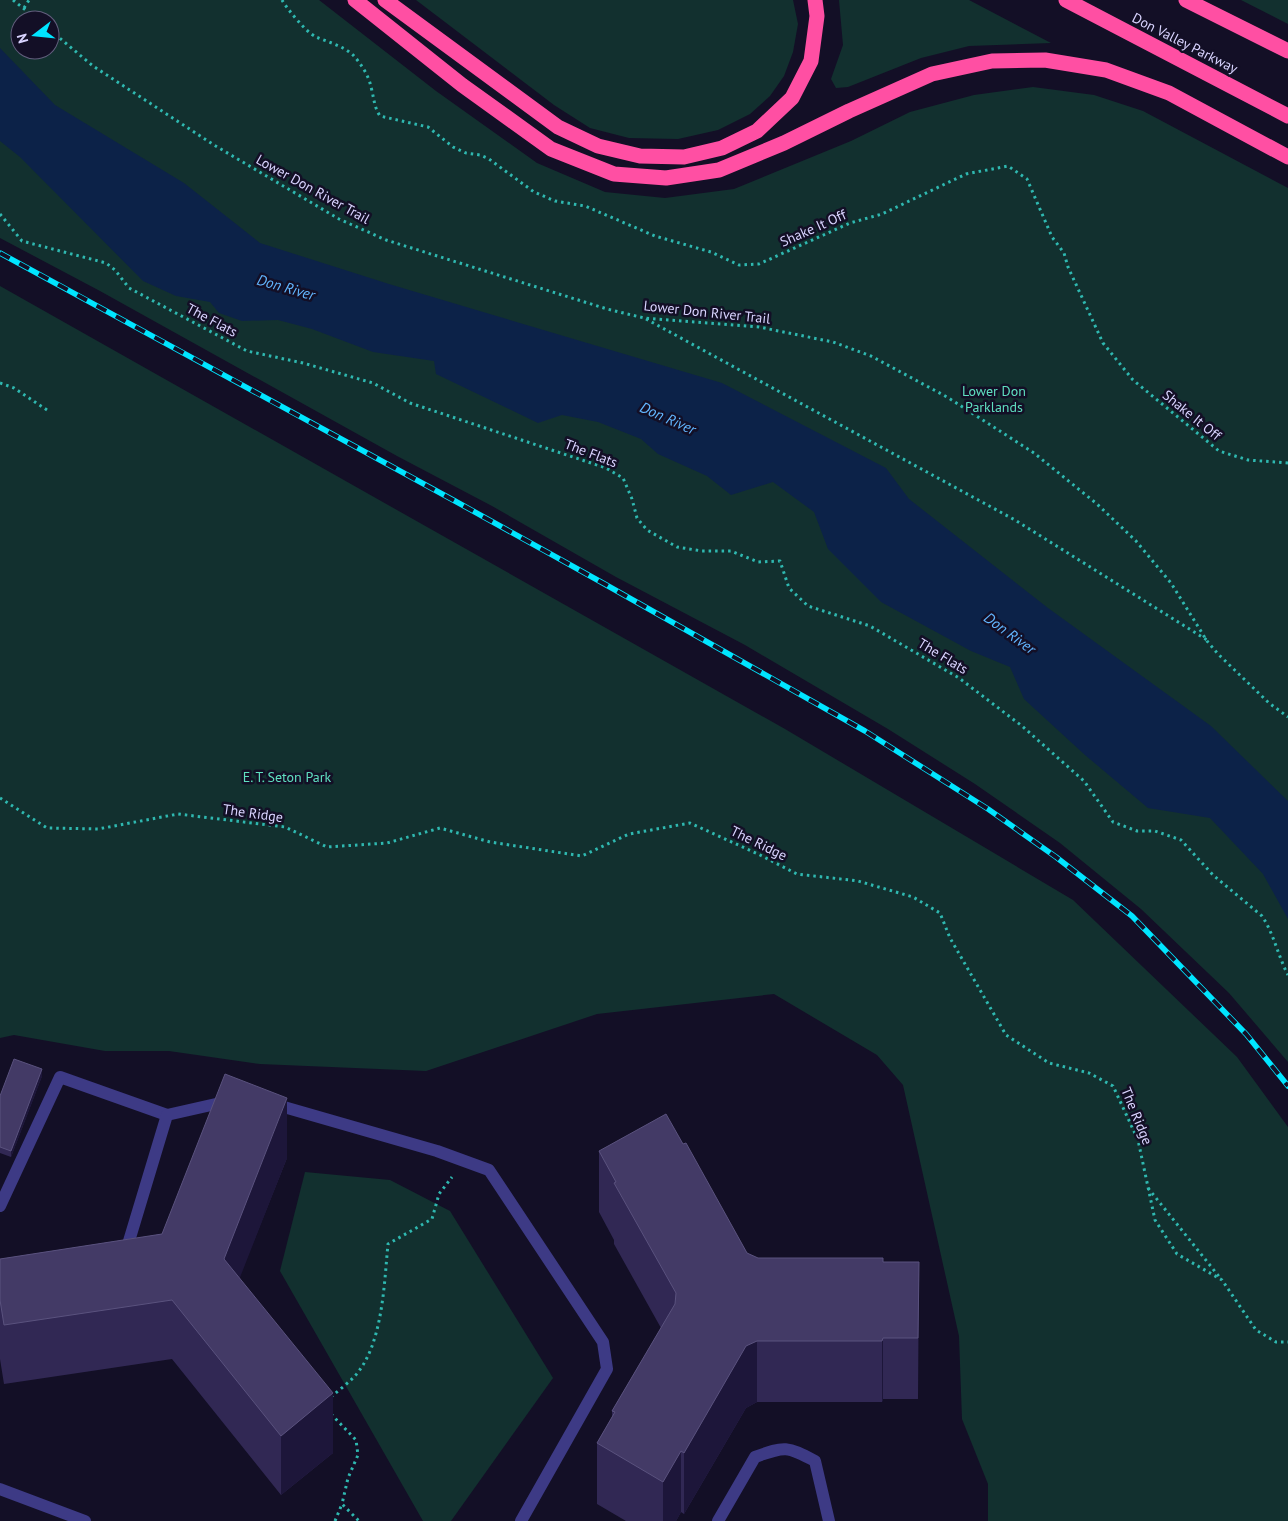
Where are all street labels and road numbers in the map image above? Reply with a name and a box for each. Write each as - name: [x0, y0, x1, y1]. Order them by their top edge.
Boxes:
- street label: Don Valley Parkway: [1129, 9, 1241, 78]
- street label: Lower Don River Trail: [253, 150, 373, 228]
- street label: Shake It Off: [777, 205, 849, 251]
- street label: Lower Don River Trail: [643, 296, 771, 328]
- street label: The Flats: [183, 299, 241, 341]
- street label: Shake It Off: [1159, 386, 1225, 445]
- street label: The Flats: [562, 435, 620, 471]
- street label: The Flats: [915, 634, 971, 678]
- street label: The Ridge: [222, 800, 284, 826]
- street label: The Ridge: [728, 822, 790, 864]
- street label: The Ridge: [1117, 1085, 1157, 1147]

